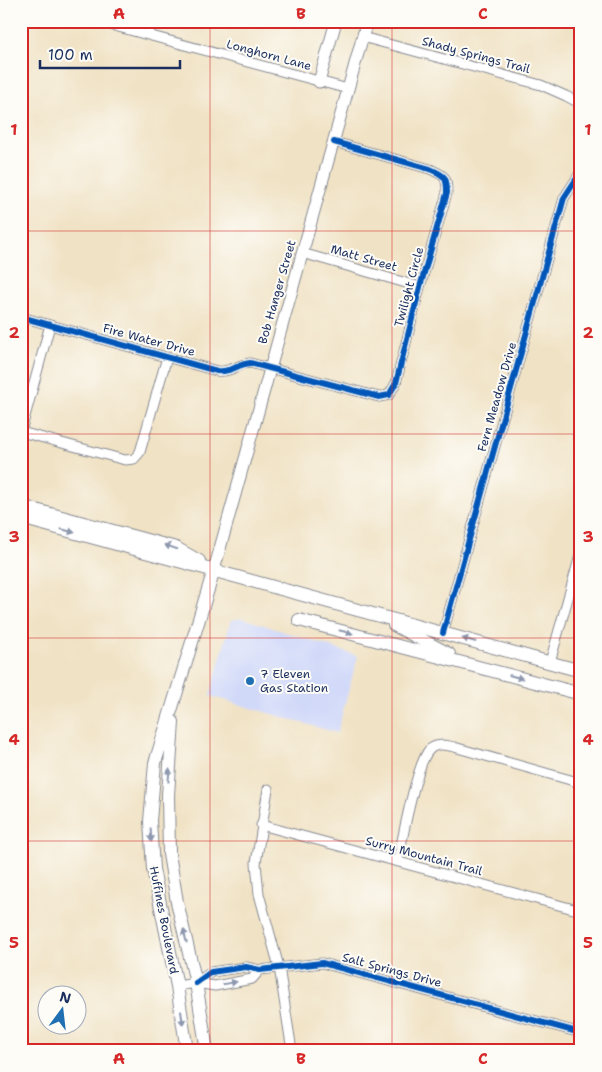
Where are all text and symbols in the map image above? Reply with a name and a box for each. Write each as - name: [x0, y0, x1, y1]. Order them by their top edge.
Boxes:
- text: A: [113, 3, 125, 24]
- text: B: [296, 3, 306, 24]
- text: C: [478, 3, 488, 24]
- street label: Shady Springs Trail: [420, 33, 532, 77]
- street label: Longhorn Lane: [225, 36, 313, 74]
- scale bar: [40, 38, 180, 70]
- text: 100 m: [48, 45, 93, 65]
- text: 1: [10, 119, 18, 140]
- text: 1: [584, 119, 592, 140]
- street label: Bob Hanger Street: [254, 238, 300, 346]
- street label: Matt Street: [329, 241, 399, 275]
- street label: Twilight Circle: [391, 245, 427, 329]
- street label: Fire Water Drive: [101, 320, 197, 360]
- text: 2: [8, 322, 20, 343]
- text: 2: [582, 322, 594, 343]
- street label: Fern Meadow Drive: [474, 340, 520, 454]
- text: 3: [8, 526, 20, 547]
- text: 3: [582, 526, 594, 547]
- one-way arrow: [61, 527, 76, 535]
- one-way arrow: [163, 543, 178, 551]
- one-way arrow: [338, 628, 353, 636]
- one-way arrow: [461, 635, 476, 643]
- place label: 7 Eleven Gas Station: [260, 666, 328, 696]
- one-way arrow: [508, 673, 524, 681]
- marker: 7 Eleven Gas Station: [244, 675, 256, 687]
- text: 4: [8, 729, 20, 750]
- text: 4: [582, 729, 594, 750]
- one-way arrow: [166, 767, 174, 783]
- one-way arrow: [148, 828, 156, 844]
- street label: Surry Mountain Trail: [364, 833, 485, 879]
- street label: Huffines Boulevard: [146, 865, 182, 976]
- one-way arrow: [181, 928, 189, 943]
- text: 5: [9, 932, 19, 953]
- text: 5: [583, 932, 593, 953]
- street label: Salt Springs Drive: [341, 949, 444, 991]
- one-way arrow: [223, 978, 239, 986]
- north arrow: [38, 984, 88, 1034]
- text: N: [58, 987, 73, 1008]
- one-way arrow: [178, 1011, 186, 1027]
- text: A: [113, 1048, 125, 1069]
- text: B: [296, 1048, 306, 1069]
- text: C: [478, 1048, 488, 1069]

